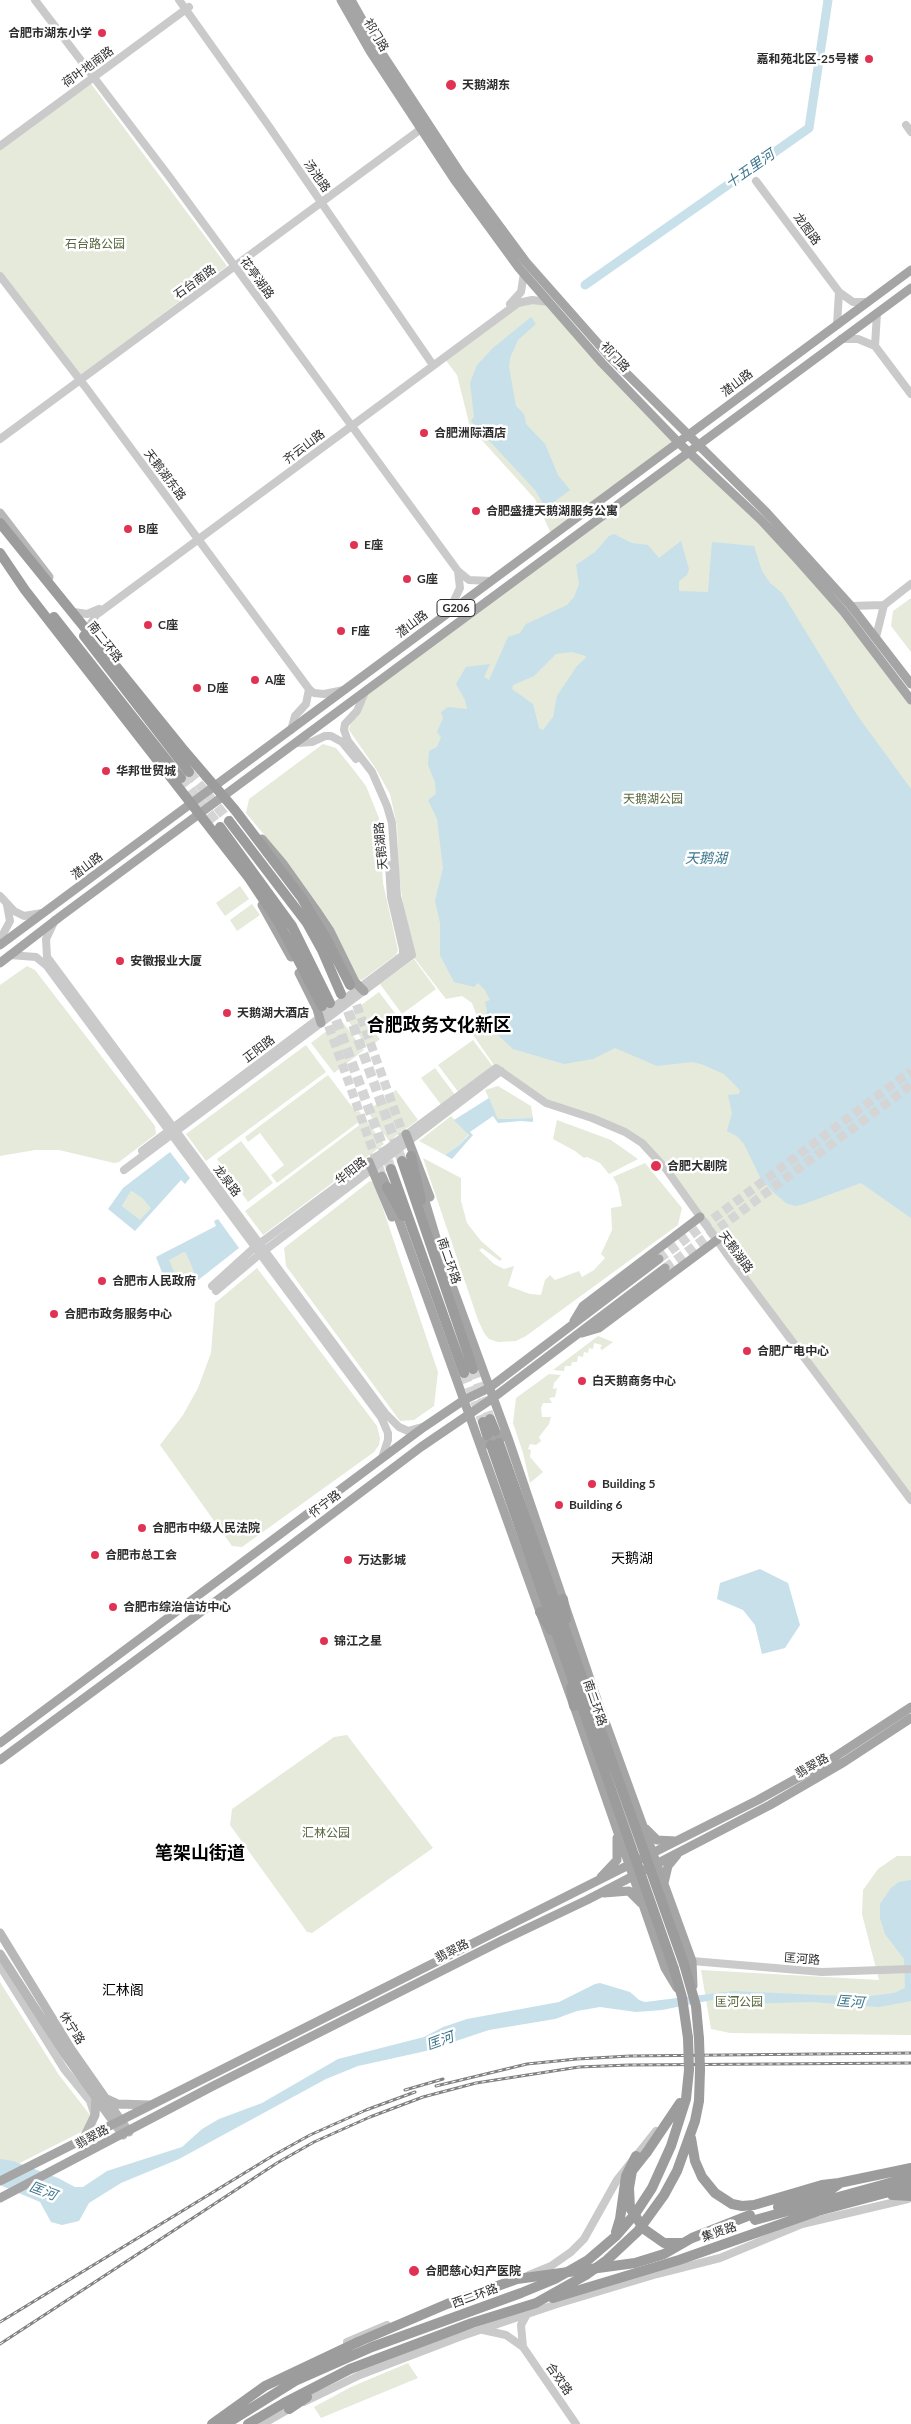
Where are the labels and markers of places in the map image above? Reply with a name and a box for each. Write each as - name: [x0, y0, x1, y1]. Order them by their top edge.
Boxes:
- place label: 合肥市湖东小学: [8, 26, 92, 40]
- marker: 合肥市湖东小学: [96, 27, 108, 39]
- place label: 嘉和苑北区-25号楼: [757, 52, 859, 66]
- marker: 嘉和苑北区-25号楼: [863, 53, 875, 65]
- marker: 天鹅湖东: [444, 78, 458, 92]
- place label: 天鹅湖东: [462, 78, 510, 92]
- place label: 合肥洲际酒店: [434, 426, 506, 440]
- marker: 合肥洲际酒店: [418, 427, 430, 439]
- place label: 合肥盛捷天鹅湖服务公寓: [486, 504, 618, 518]
- marker: 合肥盛捷天鹅湖服务公寓: [470, 505, 482, 517]
- place label: B座: [138, 522, 158, 536]
- marker: B座: [122, 523, 134, 535]
- place label: E座: [364, 538, 383, 552]
- marker: E座: [348, 539, 360, 551]
- place label: G座: [417, 572, 438, 586]
- marker: G座: [401, 573, 413, 585]
- place label: C座: [158, 618, 178, 632]
- marker: C座: [142, 619, 154, 631]
- place label: F座: [351, 624, 370, 638]
- marker: F座: [335, 625, 347, 637]
- place label: A座: [265, 673, 285, 687]
- marker: A座: [249, 674, 261, 686]
- place label: D座: [207, 681, 228, 695]
- marker: D座: [191, 682, 203, 694]
- place label: 华邦世贸城: [116, 764, 176, 778]
- marker: 华邦世贸城: [100, 765, 112, 777]
- place label: 安徽报业大厦: [130, 954, 202, 968]
- marker: 安徽报业大厦: [114, 955, 126, 967]
- place label: 天鹅湖大酒店: [237, 1006, 309, 1020]
- marker: 天鹅湖大酒店: [221, 1007, 233, 1019]
- marker: 合肥大剧院: [649, 1159, 663, 1173]
- place label: 合肥大剧院: [667, 1159, 727, 1173]
- place label: 合肥市人民政府: [112, 1274, 196, 1288]
- marker: 合肥市人民政府: [96, 1275, 108, 1287]
- place label: 合肥市政务服务中心: [64, 1307, 172, 1321]
- marker: 合肥市政务服务中心: [48, 1308, 60, 1320]
- place label: 合肥广电中心: [757, 1344, 829, 1358]
- marker: 合肥广电中心: [741, 1345, 753, 1357]
- place label: 白天鹅商务中心: [592, 1374, 676, 1388]
- marker: 白天鹅商务中心: [576, 1375, 588, 1387]
- place label: Building 5: [602, 1477, 655, 1491]
- marker: Building 5: [586, 1478, 598, 1490]
- place label: Building 6: [569, 1498, 622, 1512]
- marker: Building 6: [553, 1499, 565, 1511]
- place label: 合肥市中级人民法院: [152, 1521, 260, 1535]
- marker: 合肥市中级人民法院: [136, 1522, 148, 1534]
- place label: 合肥市总工会: [105, 1548, 177, 1562]
- marker: 合肥市总工会: [89, 1549, 101, 1561]
- place label: 万达影城: [358, 1553, 406, 1567]
- marker: 万达影城: [342, 1554, 354, 1566]
- place label: 合肥市综治信访中心: [123, 1600, 231, 1614]
- marker: 合肥市综治信访中心: [107, 1601, 119, 1613]
- place label: 锦江之星: [334, 1634, 382, 1648]
- marker: 锦江之星: [318, 1635, 330, 1647]
- marker: 合肥慈心妇产医院: [407, 2264, 421, 2278]
- place label: 合肥慈心妇产医院: [425, 2264, 521, 2278]

